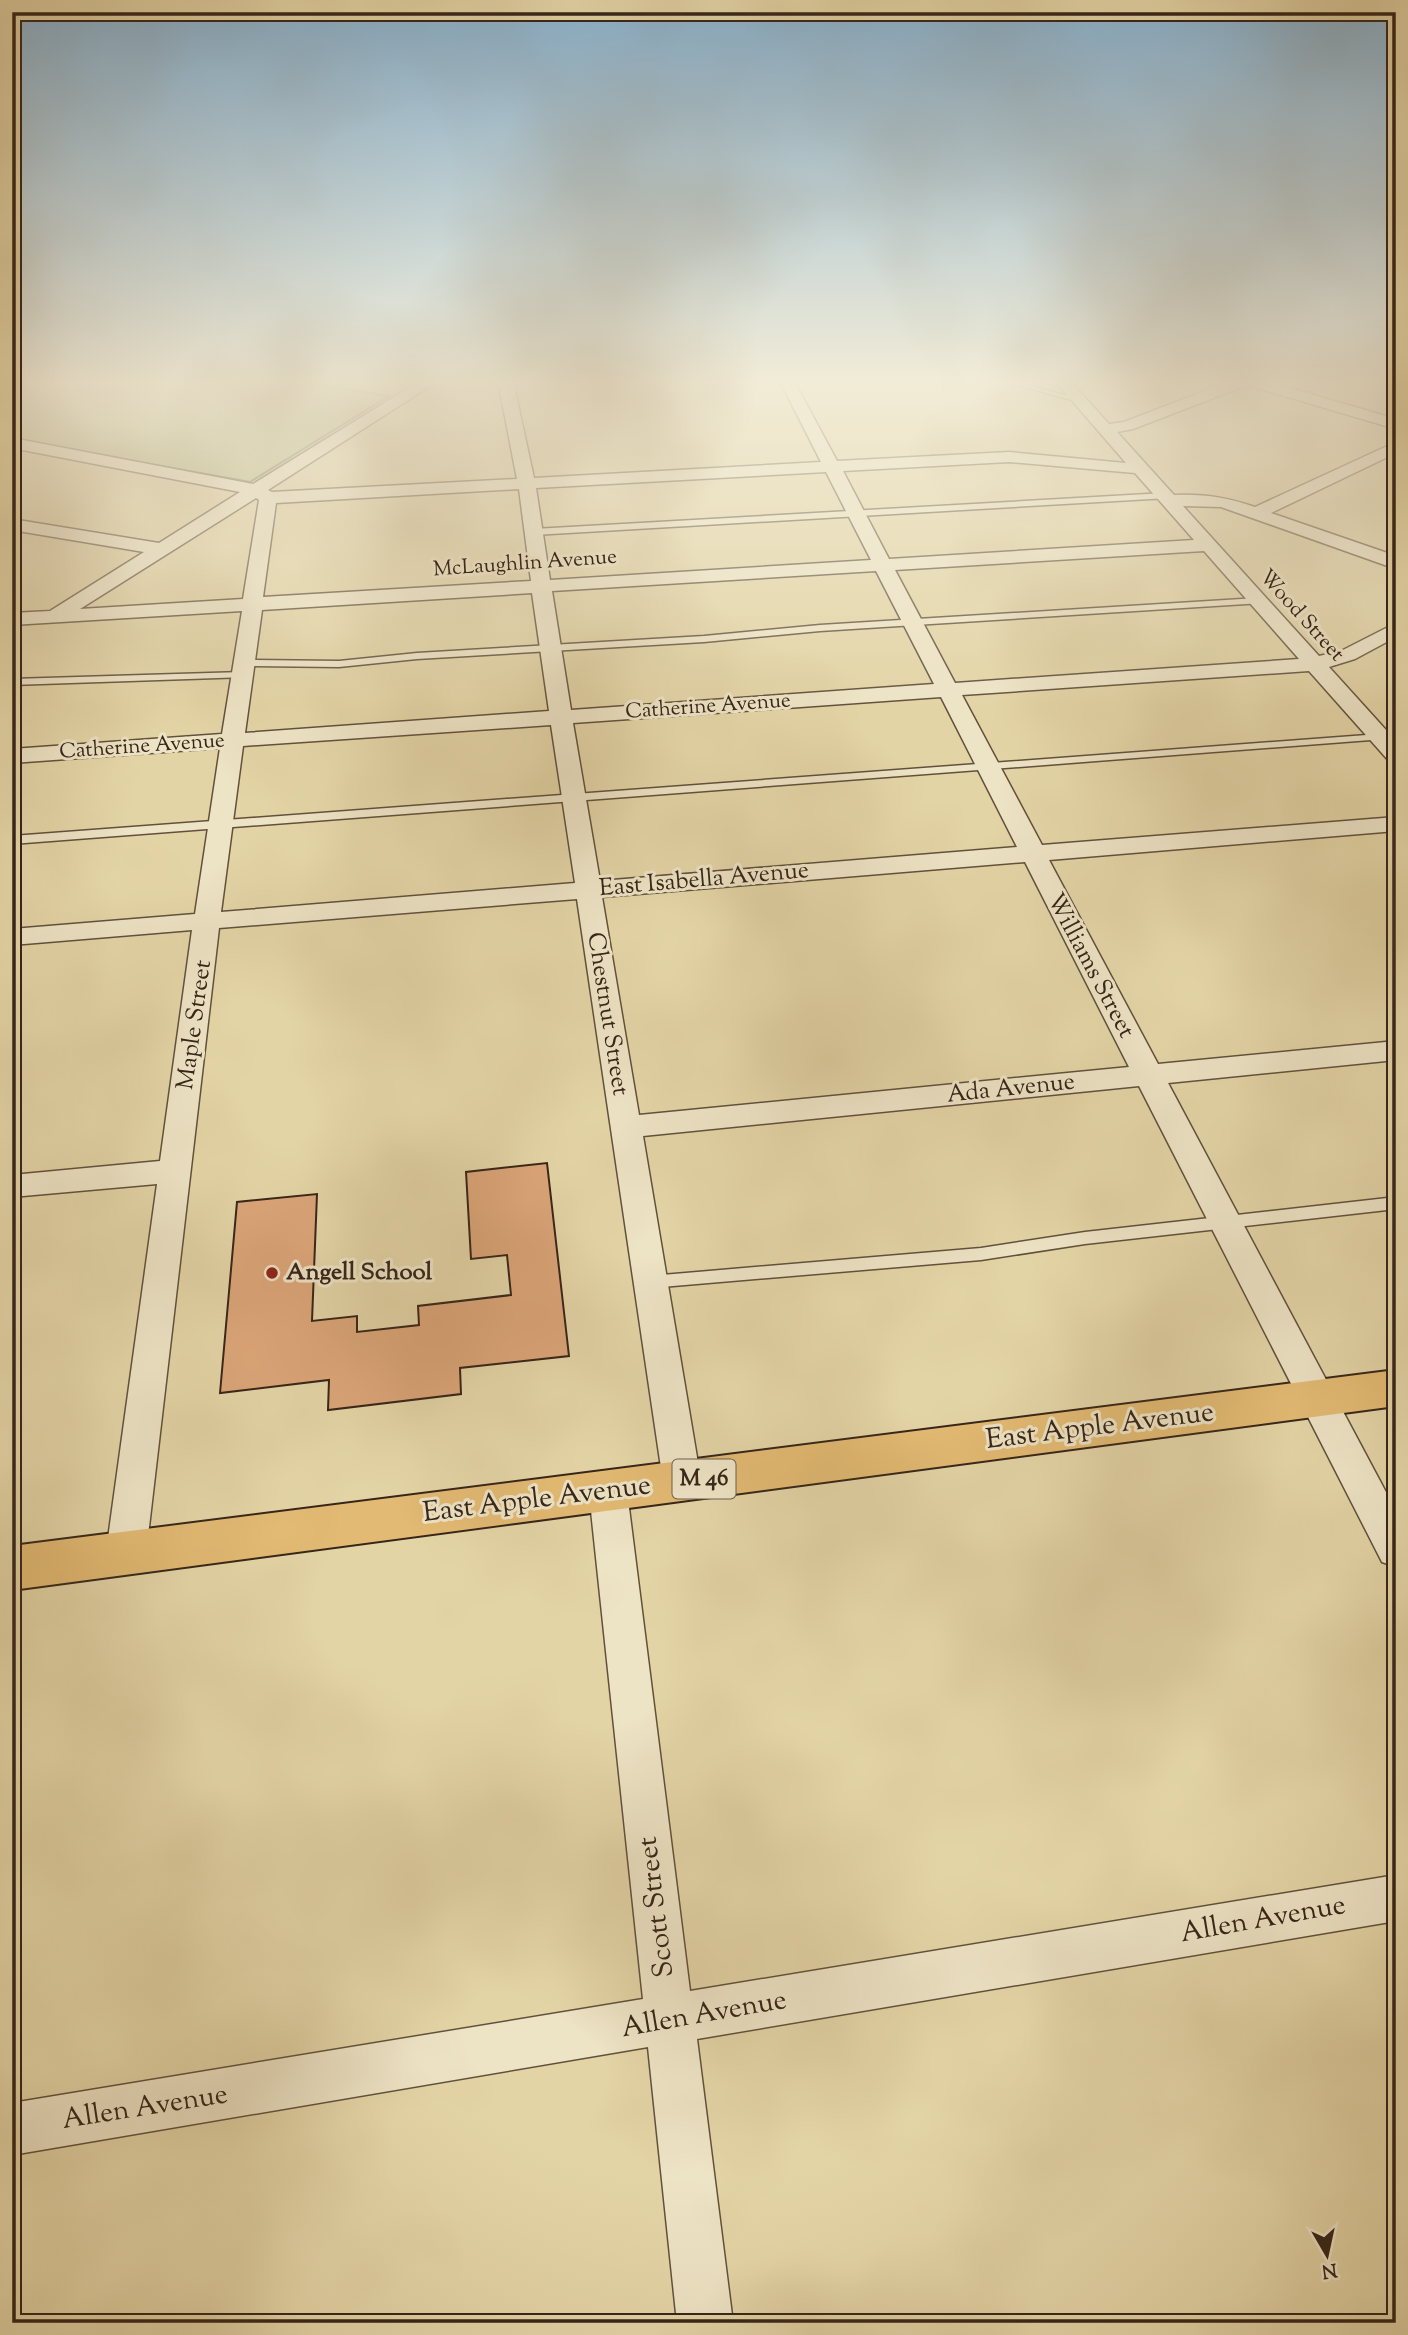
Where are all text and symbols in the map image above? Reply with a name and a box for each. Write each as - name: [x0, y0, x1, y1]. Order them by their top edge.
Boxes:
- street label: McLaughlin Avenue: [432, 543, 618, 585]
- street label: Wood Street: [1251, 563, 1351, 669]
- street label: Catherine Avenue: [624, 686, 792, 728]
- street label: Catherine Avenue: [58, 726, 226, 768]
- street label: East Isabella Avenue: [598, 854, 810, 906]
- street label: Williams Street: [1038, 888, 1142, 1044]
- street label: Chestnut Street: [577, 930, 637, 1098]
- street label: Maple Street: [169, 958, 221, 1092]
- street label: Ada Avenue: [945, 1065, 1077, 1113]
- place label: Angell School: [286, 1256, 433, 1290]
- marker: Angell School: [264, 1265, 280, 1281]
- street label: East Apple Avenue: [984, 1393, 1216, 1461]
- road number: M 46: [672, 1460, 736, 1498]
- street label: East Apple Avenue: [421, 1466, 653, 1534]
- street label: Scott Street: [628, 1834, 685, 1980]
- street label: Allen Avenue: [1177, 1886, 1349, 1954]
- street label: Allen Avenue: [618, 1981, 790, 2049]
- street label: Allen Avenue: [59, 2075, 231, 2141]
- north arrow: [1292, 2220, 1362, 2290]
- text: N: [1320, 2255, 1339, 2284]

